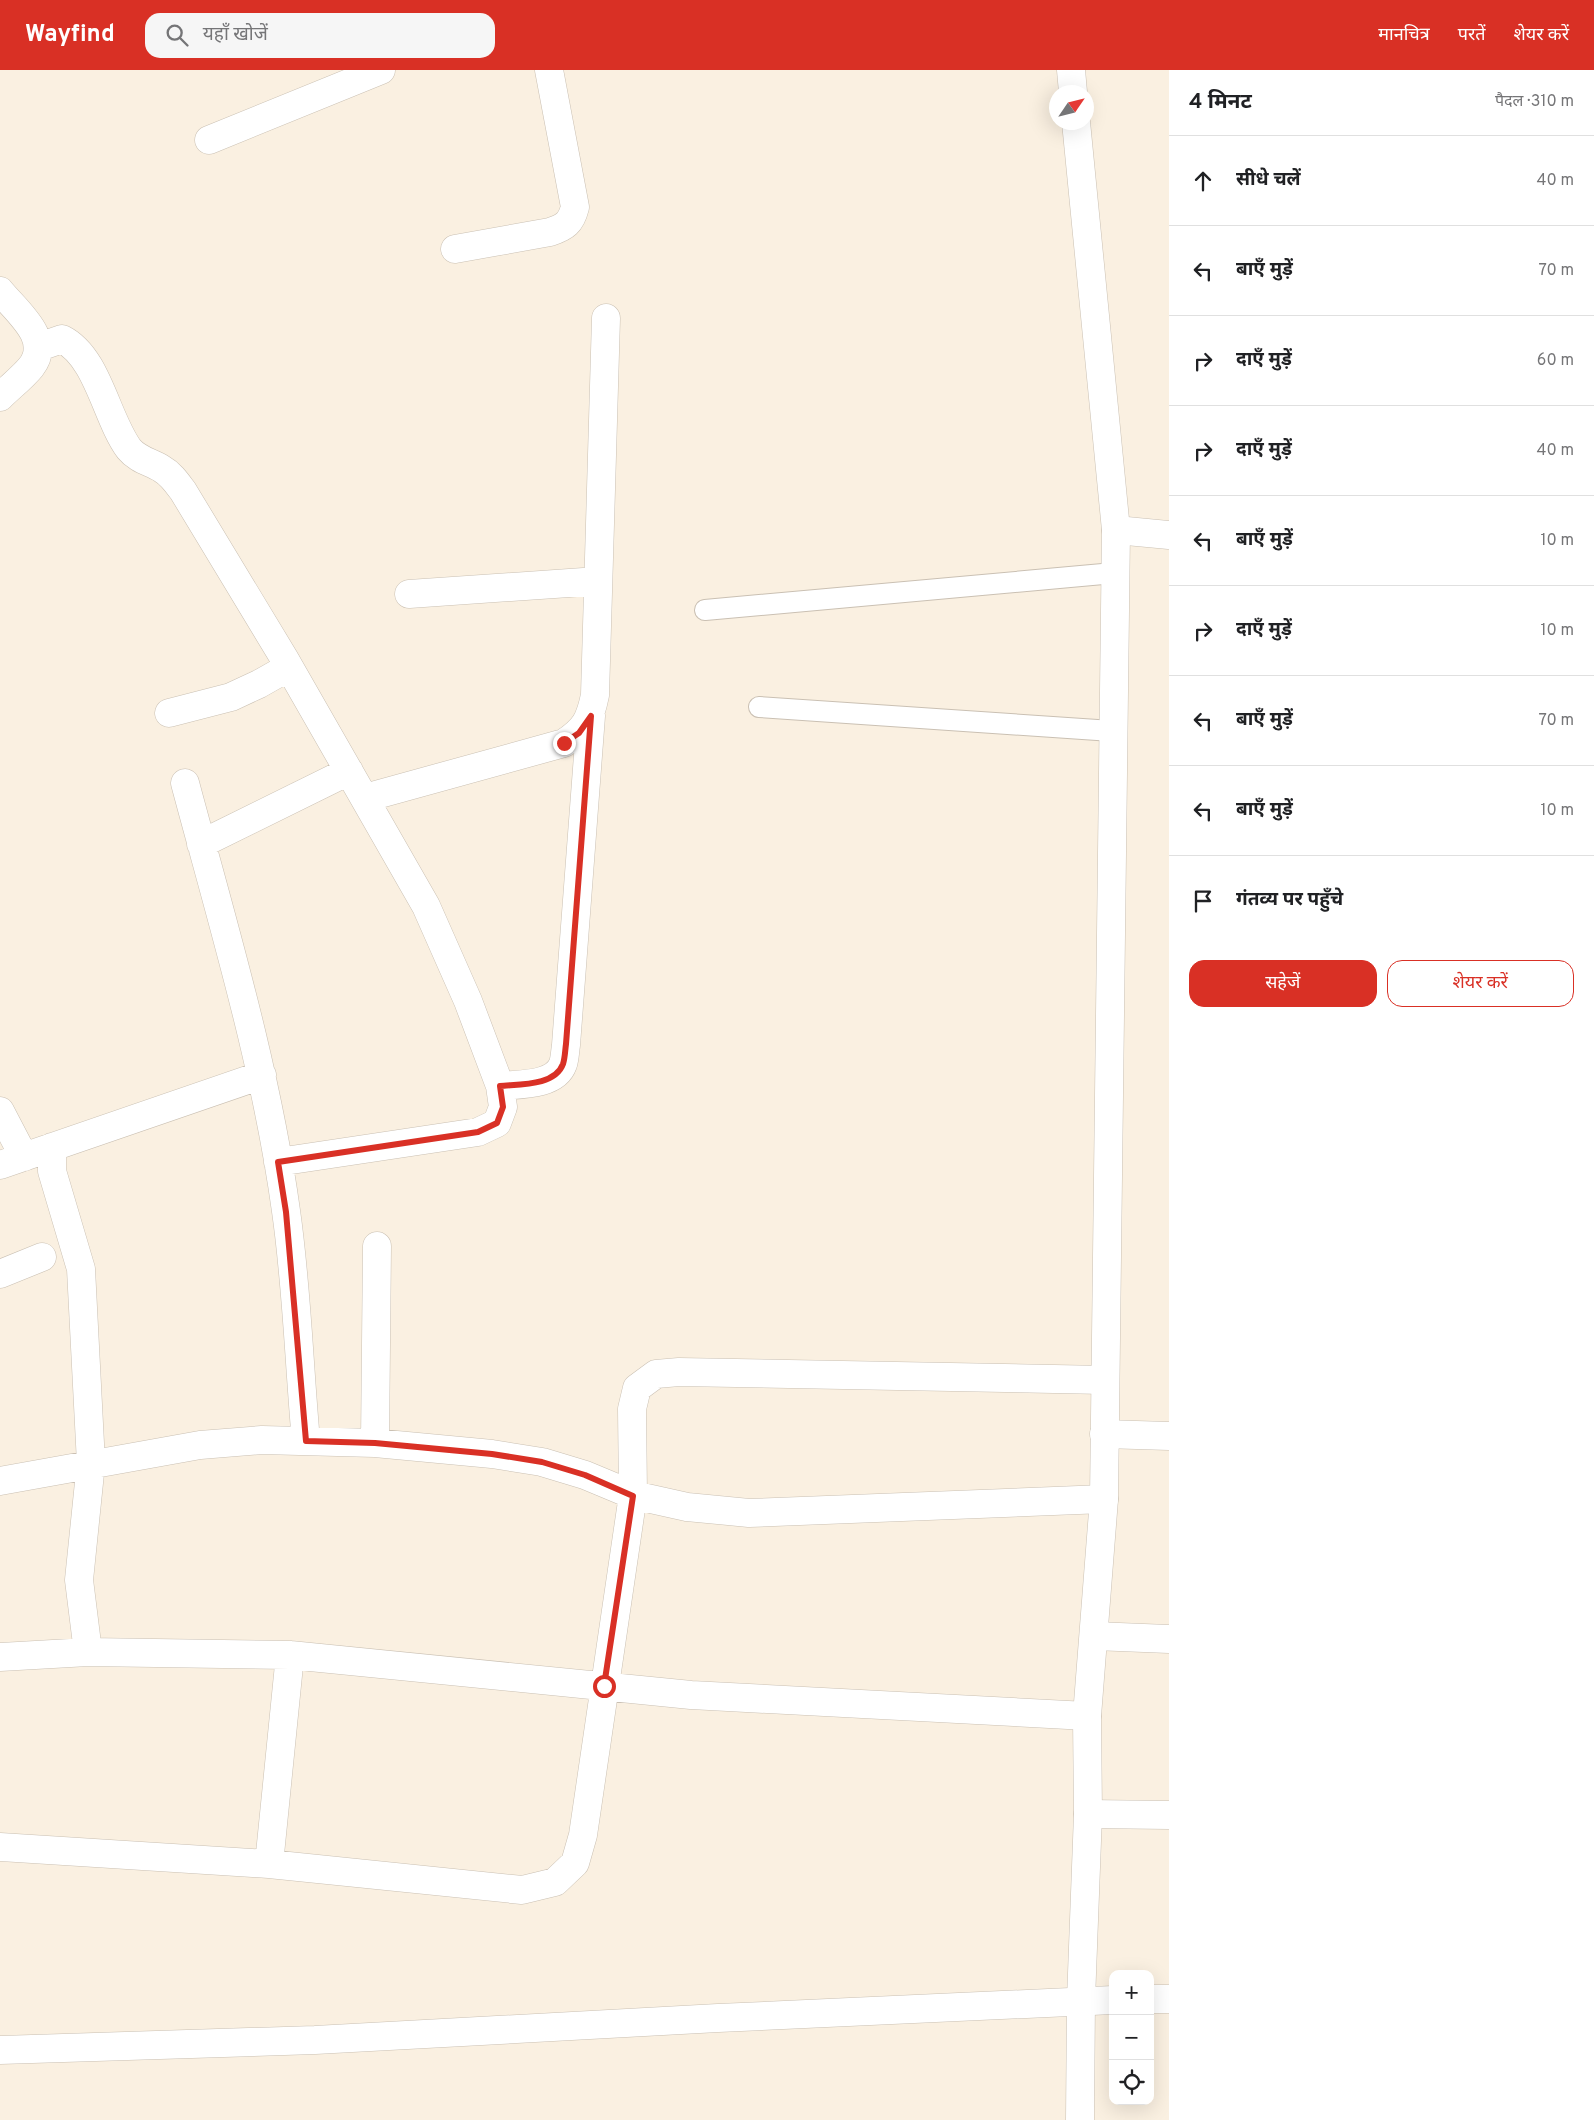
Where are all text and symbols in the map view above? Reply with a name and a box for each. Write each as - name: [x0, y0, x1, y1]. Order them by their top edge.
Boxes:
- search box: [145, 13, 495, 58]
- text: Wayfind: [25, 20, 115, 50]
- icon: search: [163, 21, 191, 49]
- text: यहाँ खोजें: [203, 23, 268, 47]
- text: मानचित्र: [1378, 24, 1430, 47]
- text: परतें: [1458, 24, 1486, 47]
- text: शेयर करें: [1514, 24, 1569, 47]
- north arrow: [1049, 85, 1094, 130]
- text: 4 मिनट: [1189, 89, 1252, 116]
- text: पैदल · 310 m: [1495, 92, 1574, 112]
- icon: ahead: [1189, 167, 1217, 195]
- text: सीधे चलें: [1236, 168, 1301, 192]
- text: 40 m: [1536, 171, 1574, 191]
- icon: left: [1189, 257, 1217, 285]
- text: बाएँ मुड़ें: [1236, 258, 1293, 282]
- text: 70 m: [1539, 261, 1574, 281]
- icon: right: [1189, 347, 1217, 375]
- text: दाएँ मुड़ें: [1236, 348, 1292, 372]
- text: 60 m: [1537, 351, 1574, 371]
- icon: right: [1189, 437, 1217, 465]
- text: दाएँ मुड़ें: [1236, 438, 1292, 462]
- text: 40 m: [1536, 441, 1574, 461]
- icon: left: [1189, 527, 1217, 555]
- text: बाएँ मुड़ें: [1236, 528, 1293, 552]
- text: 10 m: [1540, 531, 1574, 551]
- icon: right: [1189, 617, 1217, 645]
- text: दाएँ मुड़ें: [1236, 618, 1292, 642]
- text: 10 m: [1540, 621, 1574, 641]
- icon: left: [1189, 707, 1217, 735]
- text: बाएँ मुड़ें: [1236, 708, 1293, 732]
- text: 70 m: [1539, 711, 1574, 731]
- route end: [553, 732, 576, 755]
- icon: left: [1189, 797, 1217, 825]
- text: बाएँ मुड़ें: [1236, 798, 1293, 822]
- text: 10 m: [1540, 801, 1574, 821]
- icon: arrive: [1189, 887, 1217, 915]
- text: गंतव्य पर पहुँचे: [1236, 888, 1343, 912]
- button: सहेजें: [1189, 960, 1377, 1007]
- button: शेयर करें: [1387, 960, 1574, 1007]
- route start: [593, 1675, 616, 1698]
- map controls: [1109, 1970, 1154, 2105]
- button: +: [1109, 1970, 1154, 2015]
- button: −: [1109, 2015, 1154, 2060]
- button: locate: [1109, 2060, 1154, 2105]

